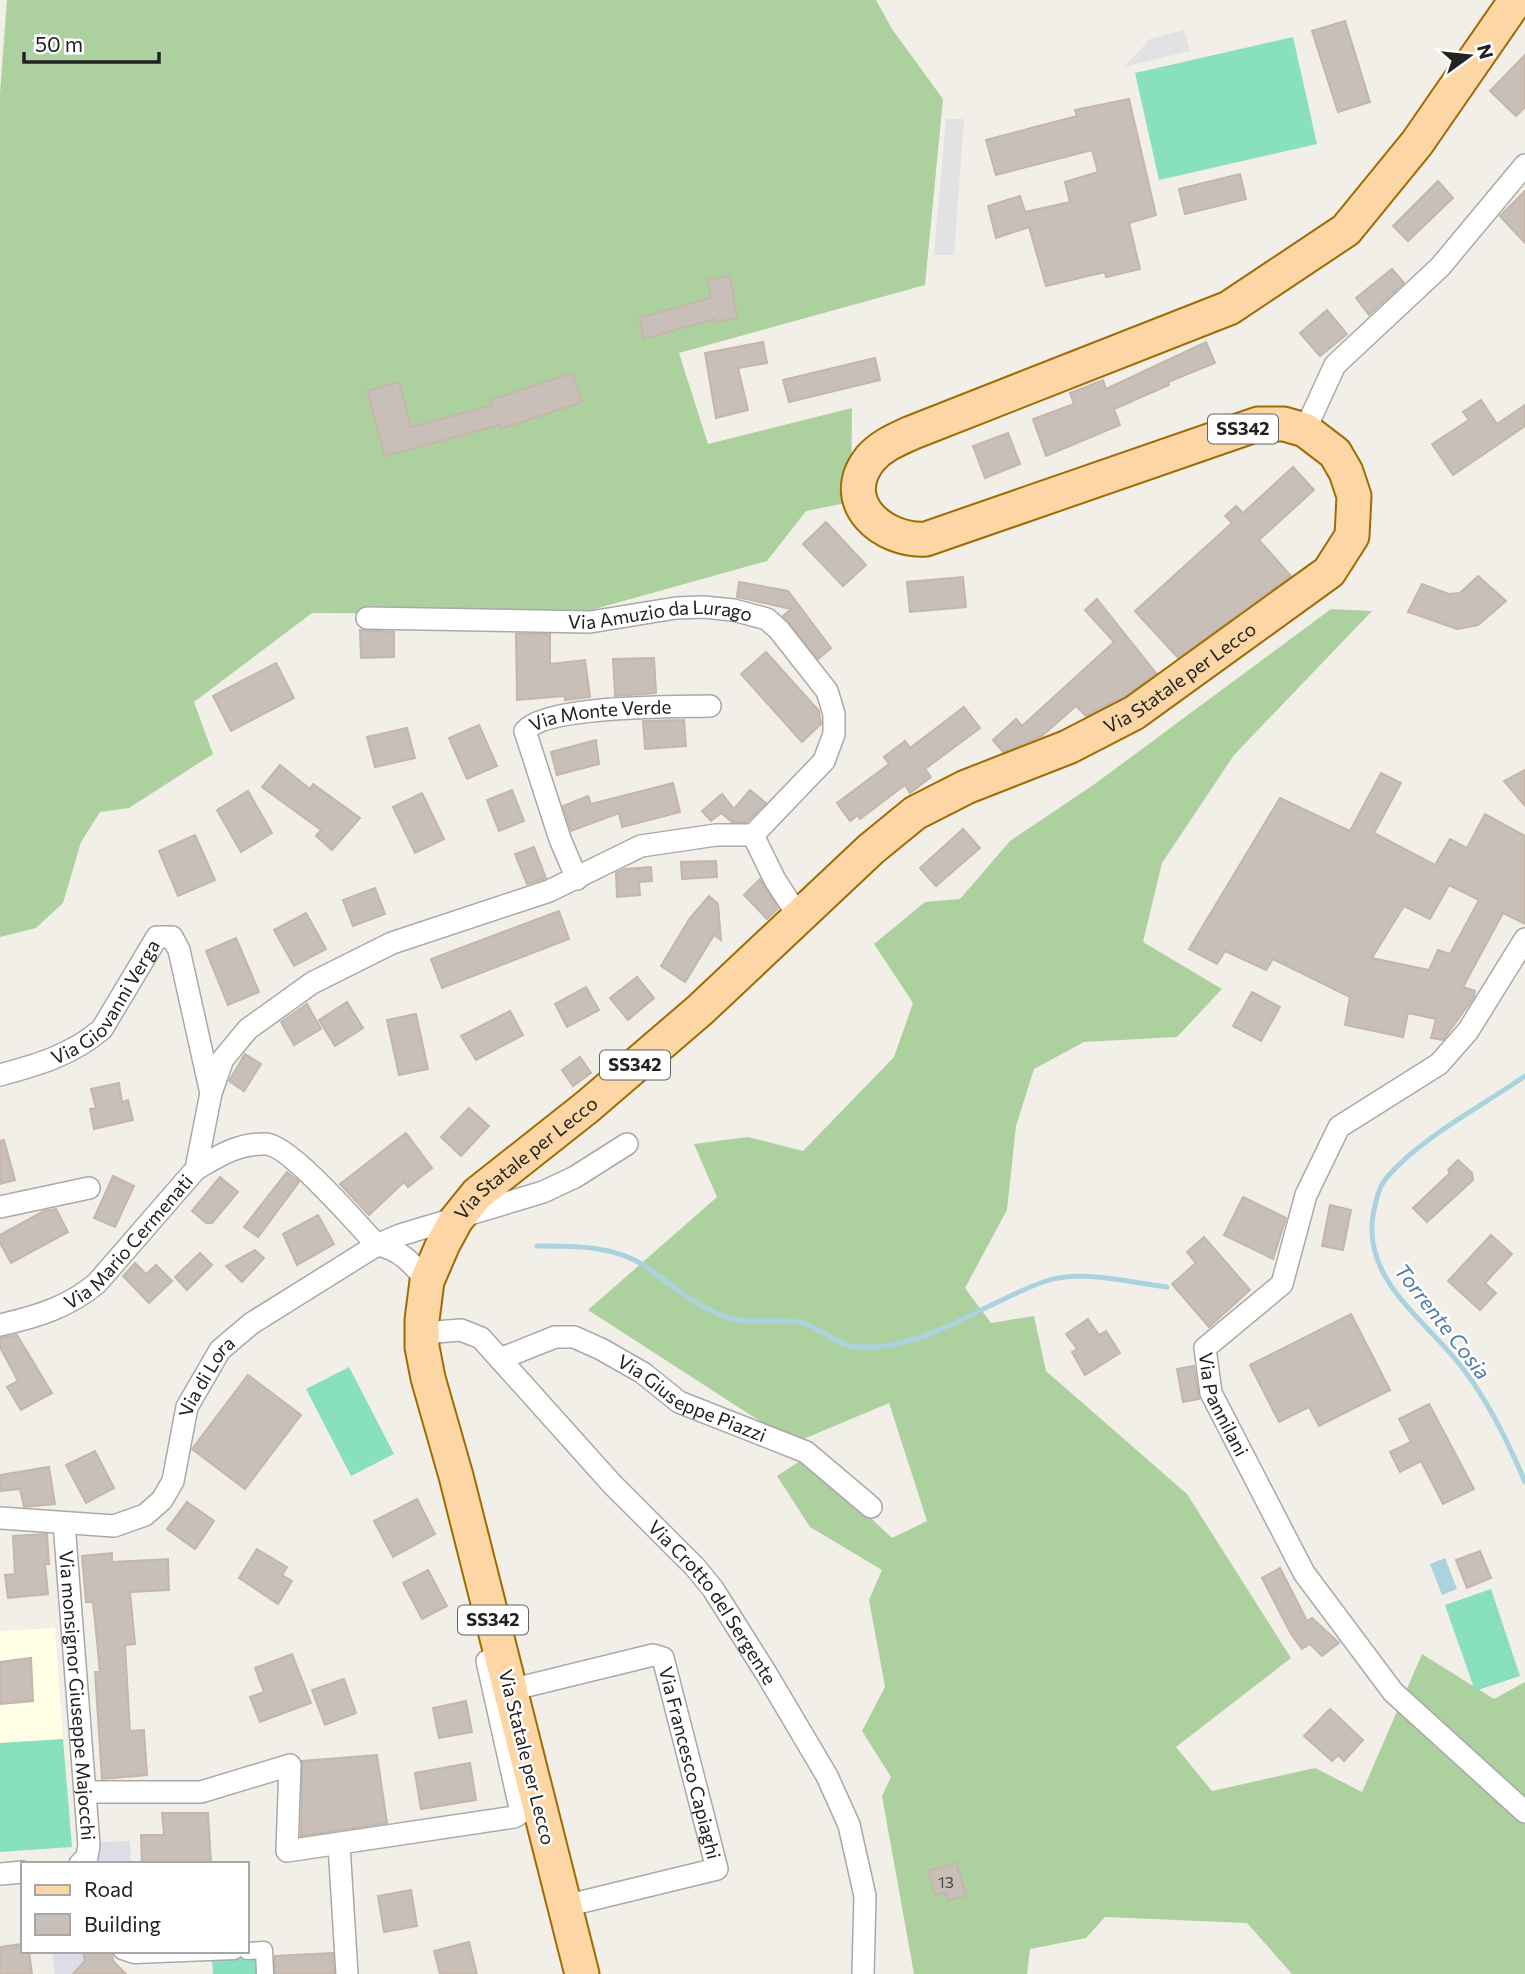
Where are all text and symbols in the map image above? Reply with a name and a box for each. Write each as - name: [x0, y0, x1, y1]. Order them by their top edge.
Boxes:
- scale bar: [24, 21, 159, 65]
- north arrow: [1434, 21, 1504, 91]
- text: 50 m: [35, 31, 83, 56]
- text: N: [1473, 42, 1499, 61]
- road number: SS342: [1208, 414, 1278, 444]
- street label: Via Amuzio da Lurago: [568, 595, 755, 634]
- street label: Via Statale per Lecco: [1100, 617, 1260, 738]
- street label: Via Monte Verde: [525, 695, 672, 736]
- street label: Via Giovanni Verga: [47, 935, 164, 1069]
- road number: SS342: [600, 1050, 670, 1080]
- street label: Via Statale per Lecco: [449, 1091, 602, 1224]
- street label: Via Mario Cermenati: [60, 1169, 197, 1313]
- water label: Torrente Cosia: [1390, 1258, 1496, 1384]
- street label: Via di Lora: [173, 1331, 239, 1418]
- street label: Via Giuseppe Piazzi: [614, 1349, 770, 1446]
- street label: Via Pannilani: [1195, 1351, 1254, 1460]
- street label: Via Crotto del Sergente: [644, 1515, 782, 1688]
- street label: Via monsignor Giuseppe Majocchi: [55, 1550, 101, 1841]
- road number: SS342: [458, 1605, 528, 1634]
- street label: Via Francesco Capiaghi: [655, 1664, 726, 1862]
- street label: Via Statale per Lecco: [495, 1667, 560, 1847]
- legend: [21, 1862, 248, 1953]
- house number: 13: [938, 1872, 954, 1891]
- text: Road: [84, 1876, 133, 1901]
- text: Building: [84, 1911, 161, 1936]

